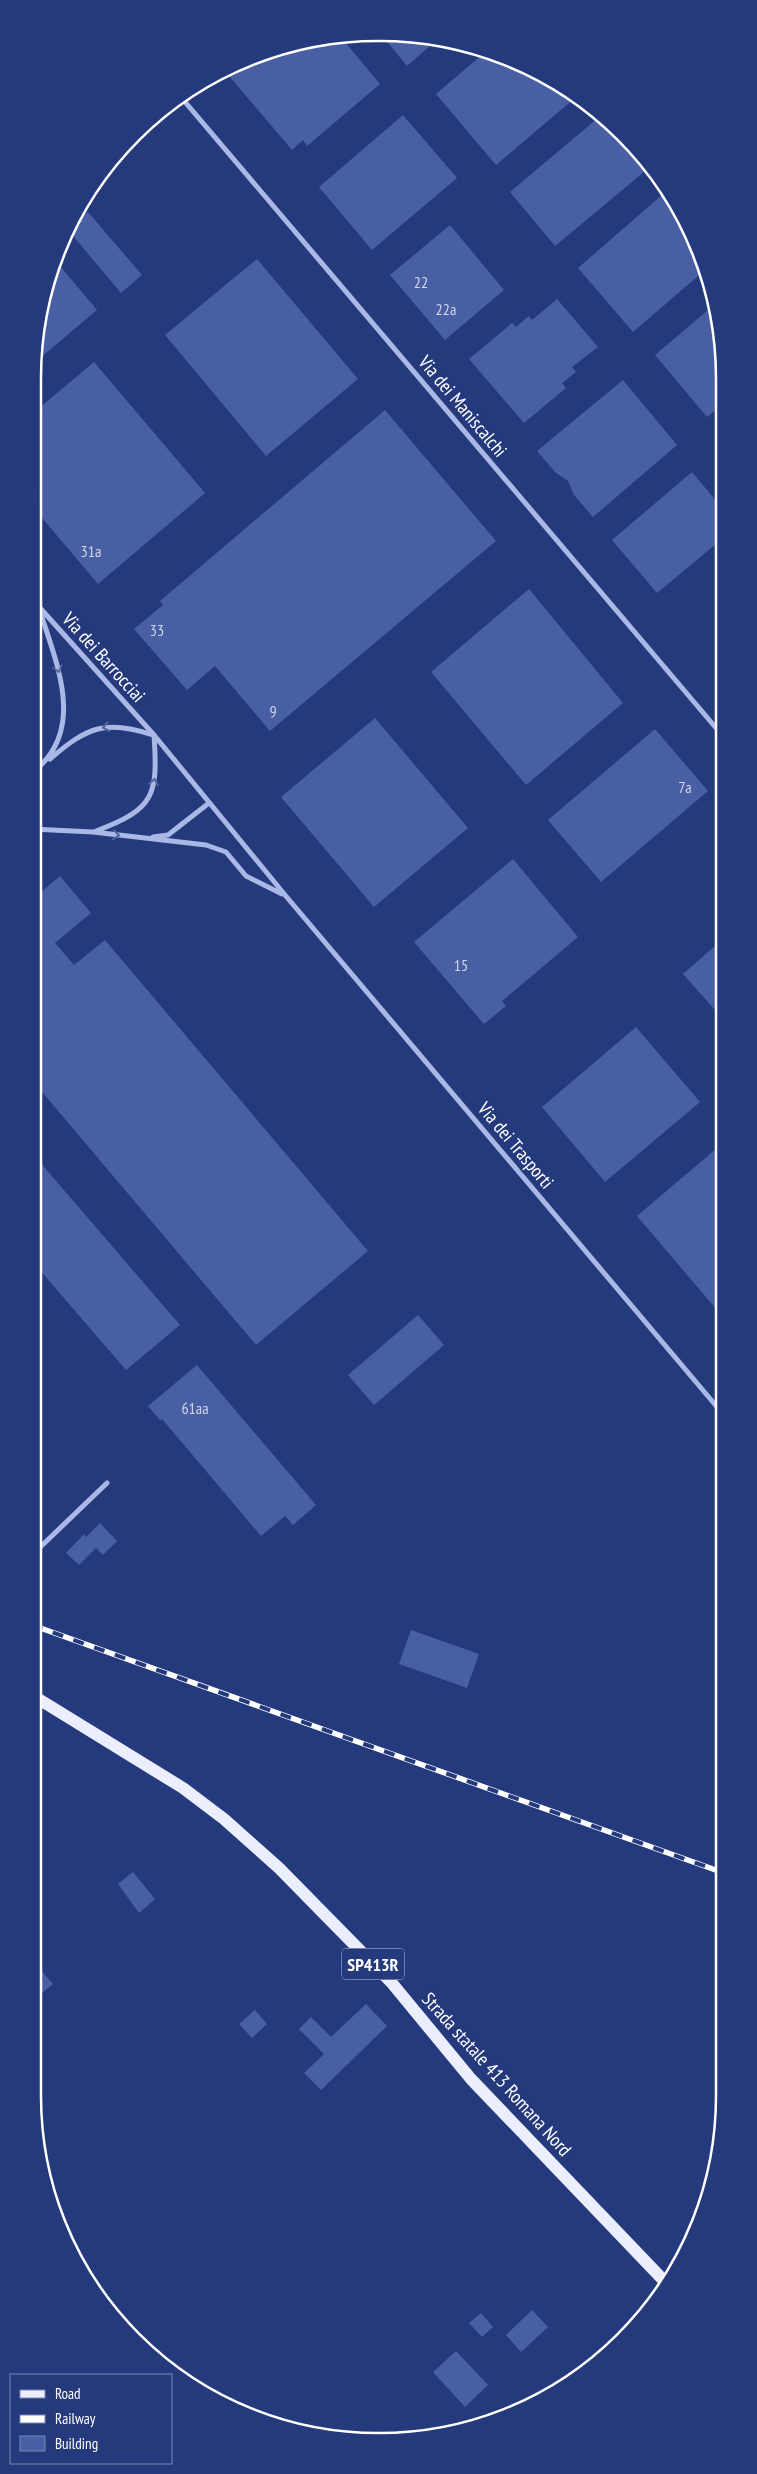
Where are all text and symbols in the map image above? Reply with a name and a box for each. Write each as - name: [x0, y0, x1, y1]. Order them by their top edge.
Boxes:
- house number: 22: [414, 272, 428, 292]
- house number: 22a: [436, 299, 456, 319]
- street label: Via dei Maniscalchi: [413, 349, 512, 462]
- house number: 31a: [81, 541, 101, 561]
- street label: Via dei Barrocciai: [57, 606, 151, 707]
- house number: 33: [150, 620, 164, 640]
- one-way arrow: [53, 664, 63, 672]
- house number: 9: [269, 701, 277, 721]
- one-way arrow: [102, 721, 111, 731]
- house number: 7a: [678, 777, 692, 797]
- one-way arrow: [149, 778, 159, 787]
- one-way arrow: [112, 829, 120, 840]
- house number: 15: [454, 955, 468, 975]
- street label: Via dei Trasporti: [472, 1096, 559, 1193]
- house number: 61aa: [181, 1398, 209, 1418]
- road number: SP413R: [342, 1948, 404, 1980]
- street label: Strada statale 413 Romana Nord: [417, 1987, 577, 2161]
- legend: [10, 2374, 172, 2464]
- text: Road: [55, 2384, 81, 2403]
- text: Railway: [55, 2409, 96, 2428]
- text: Building: [55, 2434, 98, 2453]

